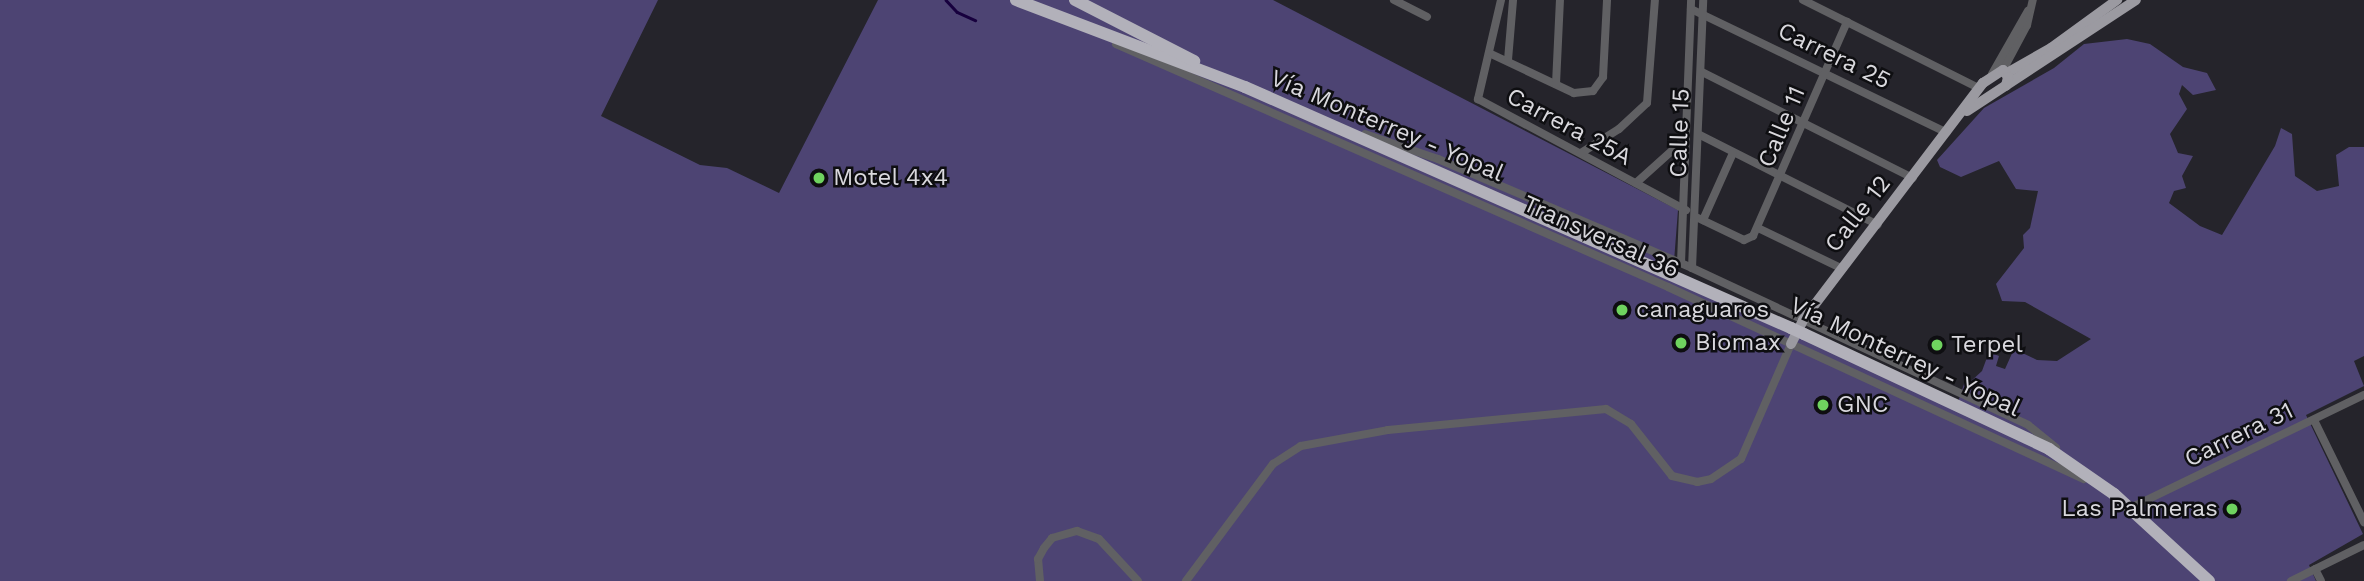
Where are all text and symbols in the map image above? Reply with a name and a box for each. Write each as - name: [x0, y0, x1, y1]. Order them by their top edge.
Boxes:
- street label: Carrera 25: [1773, 16, 1895, 96]
- street label: Vía Monterrey - Yopal: [1265, 63, 1509, 189]
- street label: Carrera 25A: [1501, 82, 1637, 172]
- street label: Calle 11: [1752, 82, 1812, 172]
- street label: Calle 15: [1664, 87, 1696, 179]
- place label: Motel 4x4: [833, 164, 949, 192]
- marker: Motel 4x4: [811, 170, 827, 186]
- street label: Calle 12: [1819, 170, 1897, 258]
- street label: Transversal 36: [1518, 189, 1684, 285]
- street label: Vía Monterrey - Yopal: [1784, 291, 2026, 423]
- place label: canaguaros: [1636, 296, 1769, 324]
- marker: canaguaros: [1614, 302, 1630, 318]
- place label: Biomax: [1695, 329, 1781, 357]
- place label: Terpel: [1951, 331, 2023, 359]
- marker: Biomax: [1673, 335, 1689, 351]
- marker: Terpel: [1929, 337, 1945, 353]
- place label: GNC: [1837, 391, 1888, 419]
- street label: Carrera 31: [2180, 396, 2298, 474]
- marker: GNC: [1815, 397, 1831, 413]
- place label: Las Palmeras: [2061, 495, 2218, 523]
- marker: Las Palmeras: [2224, 501, 2240, 517]

